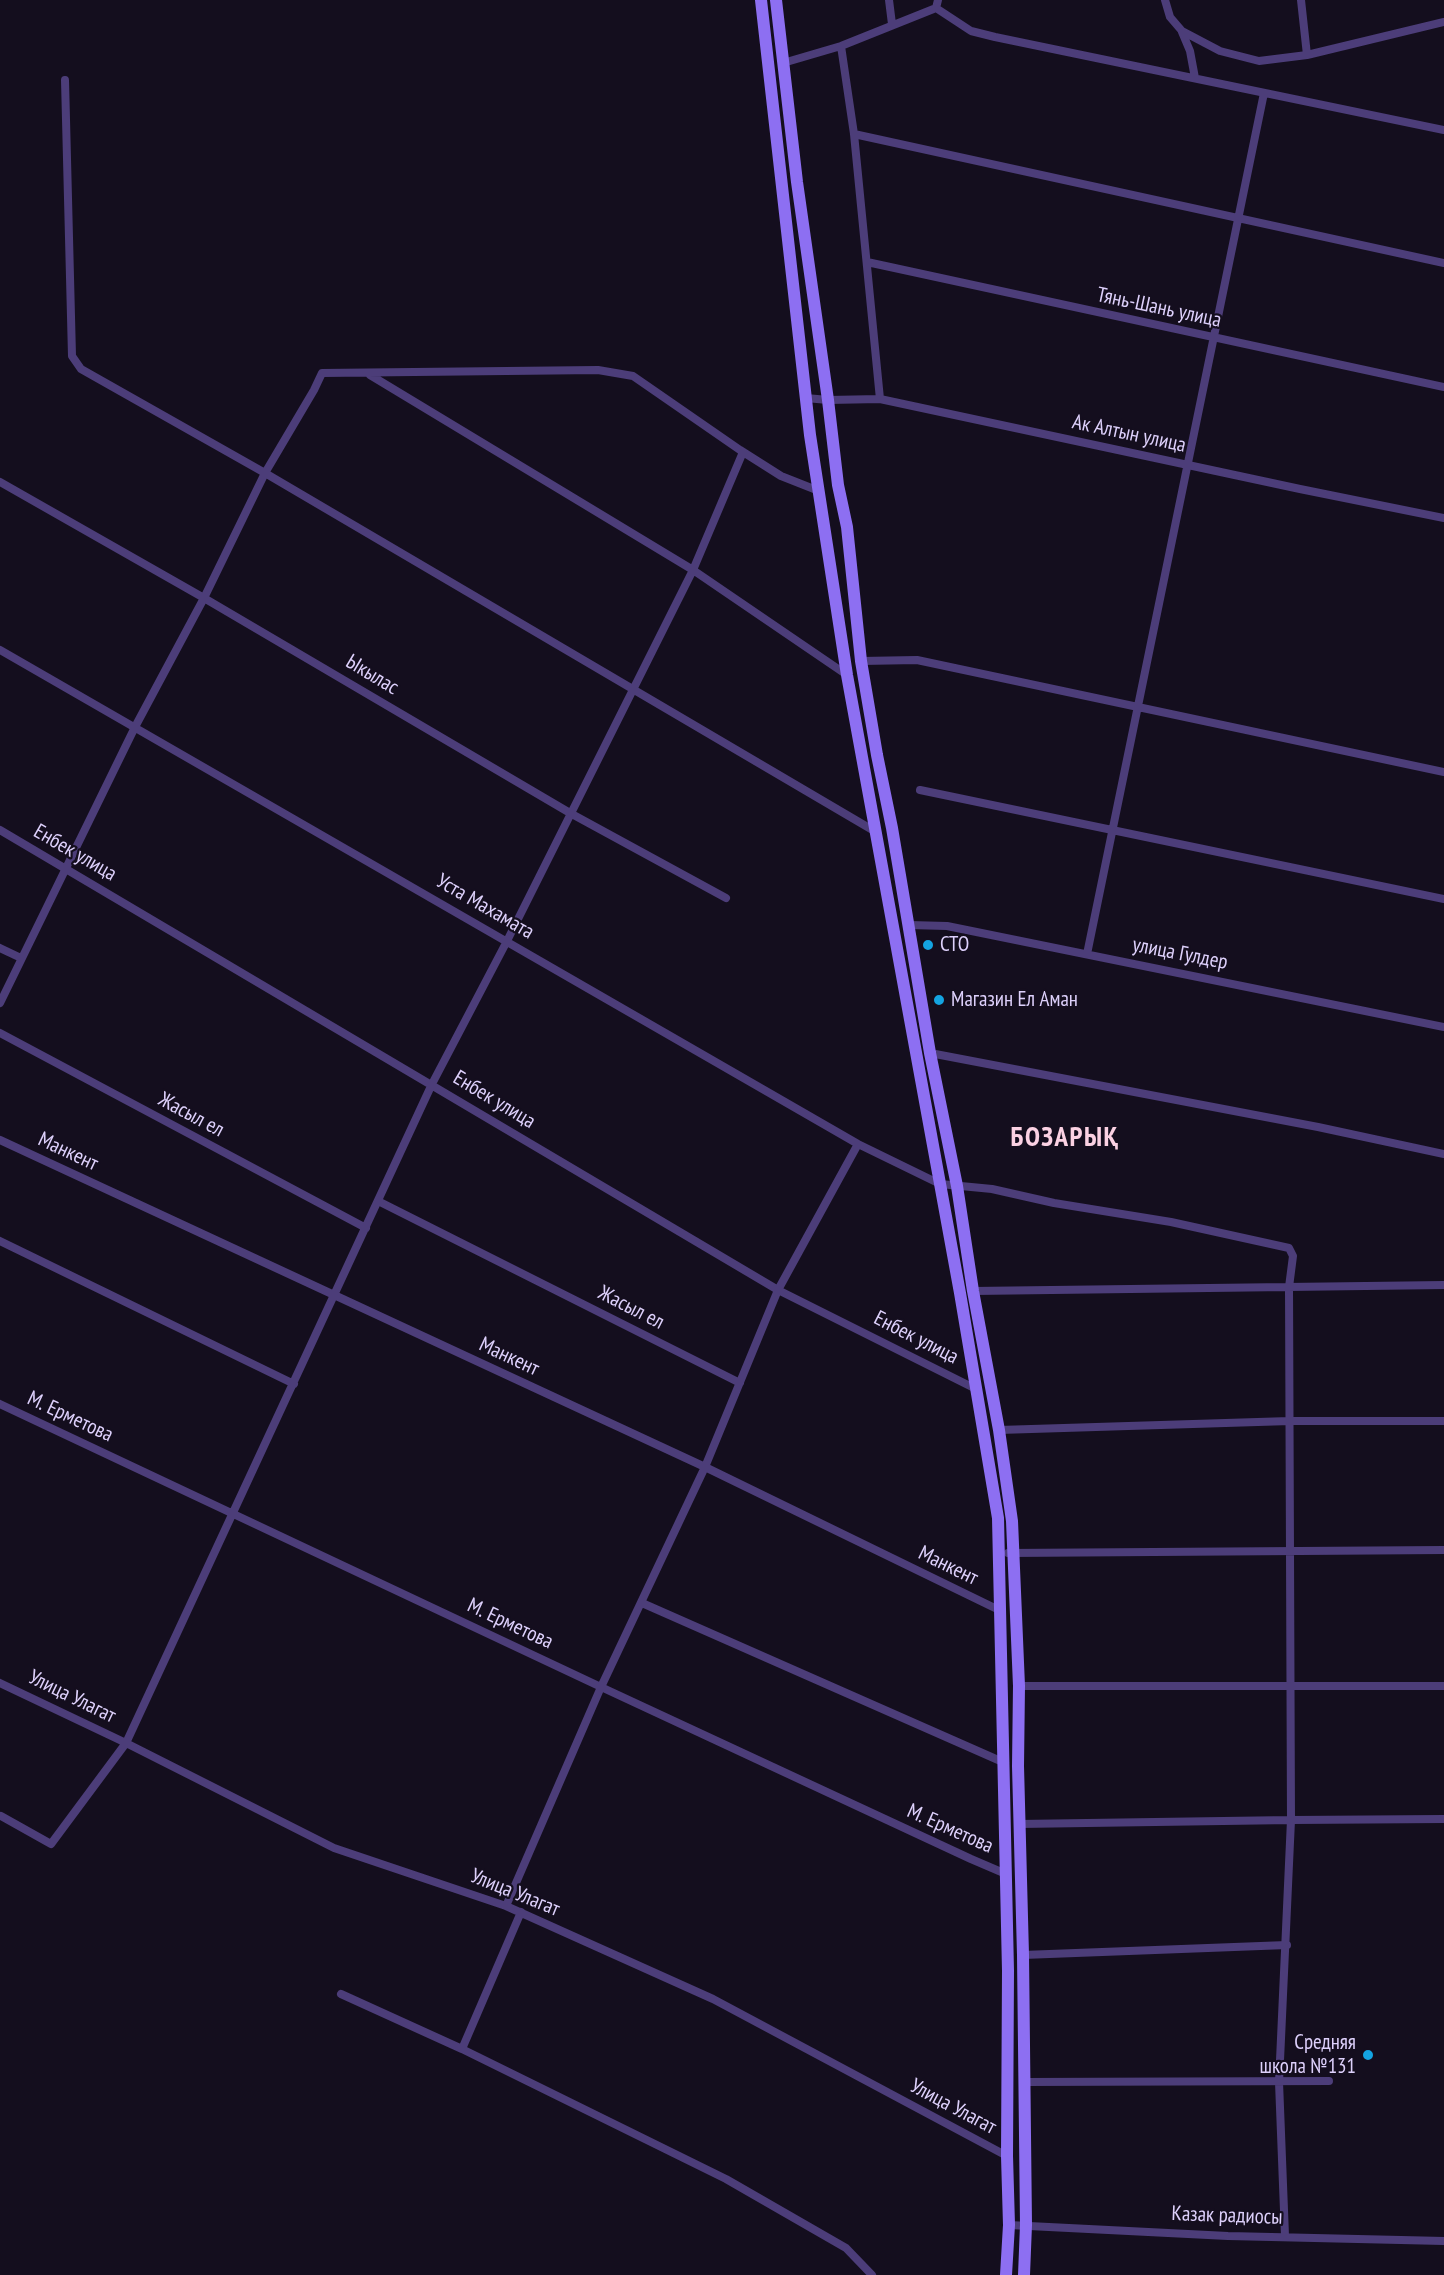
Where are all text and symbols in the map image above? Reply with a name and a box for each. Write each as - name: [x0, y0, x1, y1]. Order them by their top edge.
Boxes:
- street label: Тянь-Шань улица: [1094, 283, 1224, 333]
- street label: Ак Алтын улица: [1070, 410, 1188, 458]
- street label: Ыкылас: [341, 650, 403, 700]
- street label: Енбек улица: [29, 819, 121, 887]
- street label: Уста Махамата: [432, 869, 538, 945]
- place label: СТО: [940, 932, 969, 958]
- street label: улица Гулдер: [1130, 932, 1230, 976]
- marker: СТО: [921, 938, 935, 952]
- place label: Магазин Ел Аман: [951, 987, 1078, 1013]
- marker: Магазин Ел Аман: [932, 993, 946, 1007]
- street label: Енбек улица: [448, 1066, 540, 1134]
- street label: Жасыл ел: [154, 1087, 228, 1143]
- district label: БОЗАРЫҚ: [1011, 1122, 1119, 1154]
- street label: Манкент: [34, 1127, 102, 1177]
- street label: Жасыл ел: [594, 1281, 668, 1335]
- street label: Енбек улица: [870, 1306, 962, 1370]
- street label: Манкент: [475, 1332, 543, 1382]
- street label: М. Ерметова: [23, 1386, 117, 1448]
- street label: Манкент: [914, 1541, 982, 1591]
- street label: М. Ерметова: [463, 1593, 557, 1655]
- street label: Улица Улагат: [24, 1665, 120, 1729]
- street label: М. Ерметова: [903, 1799, 997, 1859]
- street label: Улица Улагат: [467, 1864, 563, 1922]
- place label: Средняя школа №131: [1259, 2030, 1356, 2080]
- marker: Средняя школа №131: [1361, 2048, 1375, 2062]
- street label: Улица Улагат: [906, 2074, 1000, 2140]
- street label: Казак радиосы: [1171, 2201, 1283, 2231]

